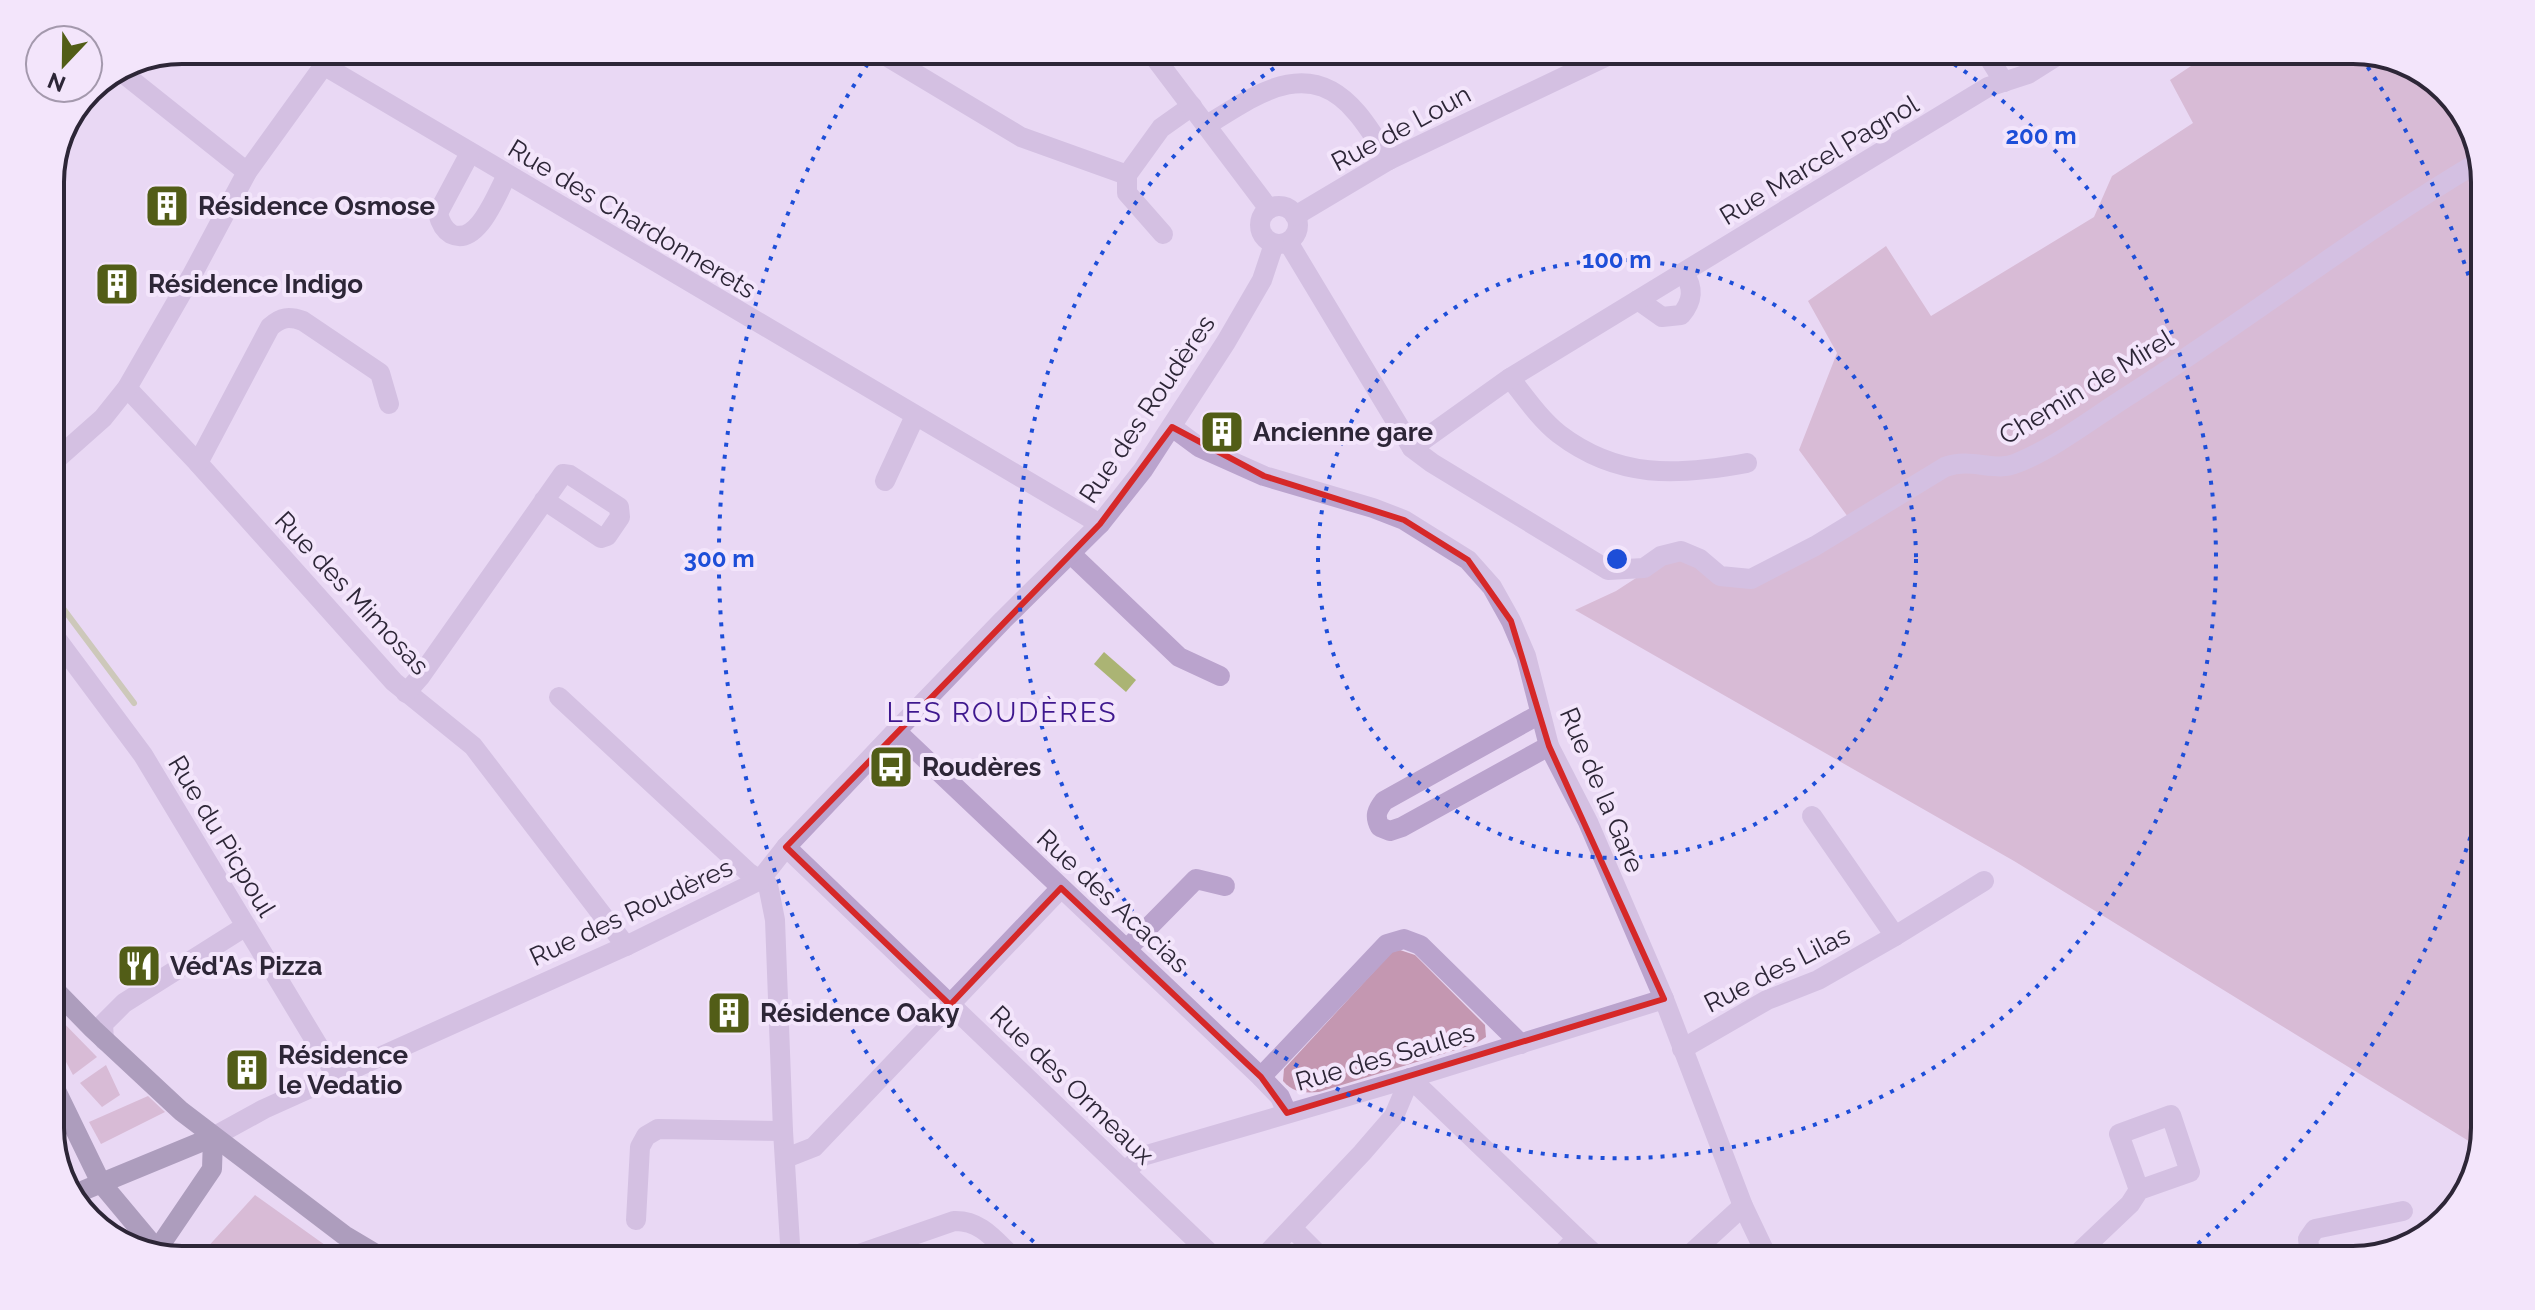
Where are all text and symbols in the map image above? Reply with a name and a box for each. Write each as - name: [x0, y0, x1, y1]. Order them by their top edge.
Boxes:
- north arrow: [24, 24, 104, 104]
- text: N: [44, 67, 69, 98]
- street label: Rue de Loun: [1326, 79, 1476, 177]
- street label: Rue Marcel Pagnol: [1714, 88, 1924, 231]
- text: 200 m: [2005, 121, 2077, 150]
- street label: Rue des Chardonnerets: [503, 133, 761, 305]
- building icon: Résidence Osmose: [143, 182, 191, 230]
- place label: Résidence Osmose: [198, 191, 436, 221]
- text: 100 m: [1582, 245, 1652, 274]
- building icon: Résidence Indigo: [93, 260, 141, 308]
- place label: Résidence Indigo: [148, 269, 363, 299]
- street label: Rue des Roudères: [1073, 309, 1221, 509]
- street label: Chemin de Mirel: [1994, 323, 2179, 451]
- building icon: Ancienne gare: [1198, 408, 1246, 456]
- place label: Ancienne gare: [1253, 417, 1434, 447]
- street label: Rue des Mimosas: [269, 505, 435, 681]
- text: 300 m: [684, 544, 754, 573]
- centre of rings: [1603, 545, 1631, 573]
- district label: LES ROUDÈRES: [886, 696, 1118, 729]
- street label: Rue de la Gare: [1554, 703, 1650, 877]
- bus stop icon: Roudères: [867, 743, 915, 791]
- street label: Rue du Picpoul: [162, 750, 282, 923]
- place label: Roudères: [922, 752, 1041, 782]
- street label: Rue des Acacias: [1031, 823, 1195, 979]
- street label: Rue des Roudères: [525, 852, 737, 972]
- street label: Rue des Lilas: [1699, 919, 1855, 1019]
- restaurant icon: Véd'As Pizza: [115, 942, 163, 990]
- place label: Véd'As Pizza: [170, 951, 322, 981]
- building icon: Résidence Oaky: [705, 989, 753, 1037]
- place label: Résidence Oaky: [760, 998, 960, 1028]
- street label: Rue des Ormeaux: [984, 999, 1160, 1171]
- street label: Rue des Saules: [1292, 1017, 1478, 1097]
- place label: Résidence le Vedatio: [278, 1040, 408, 1100]
- building icon: Résidence le Vedatio: [223, 1046, 271, 1094]

